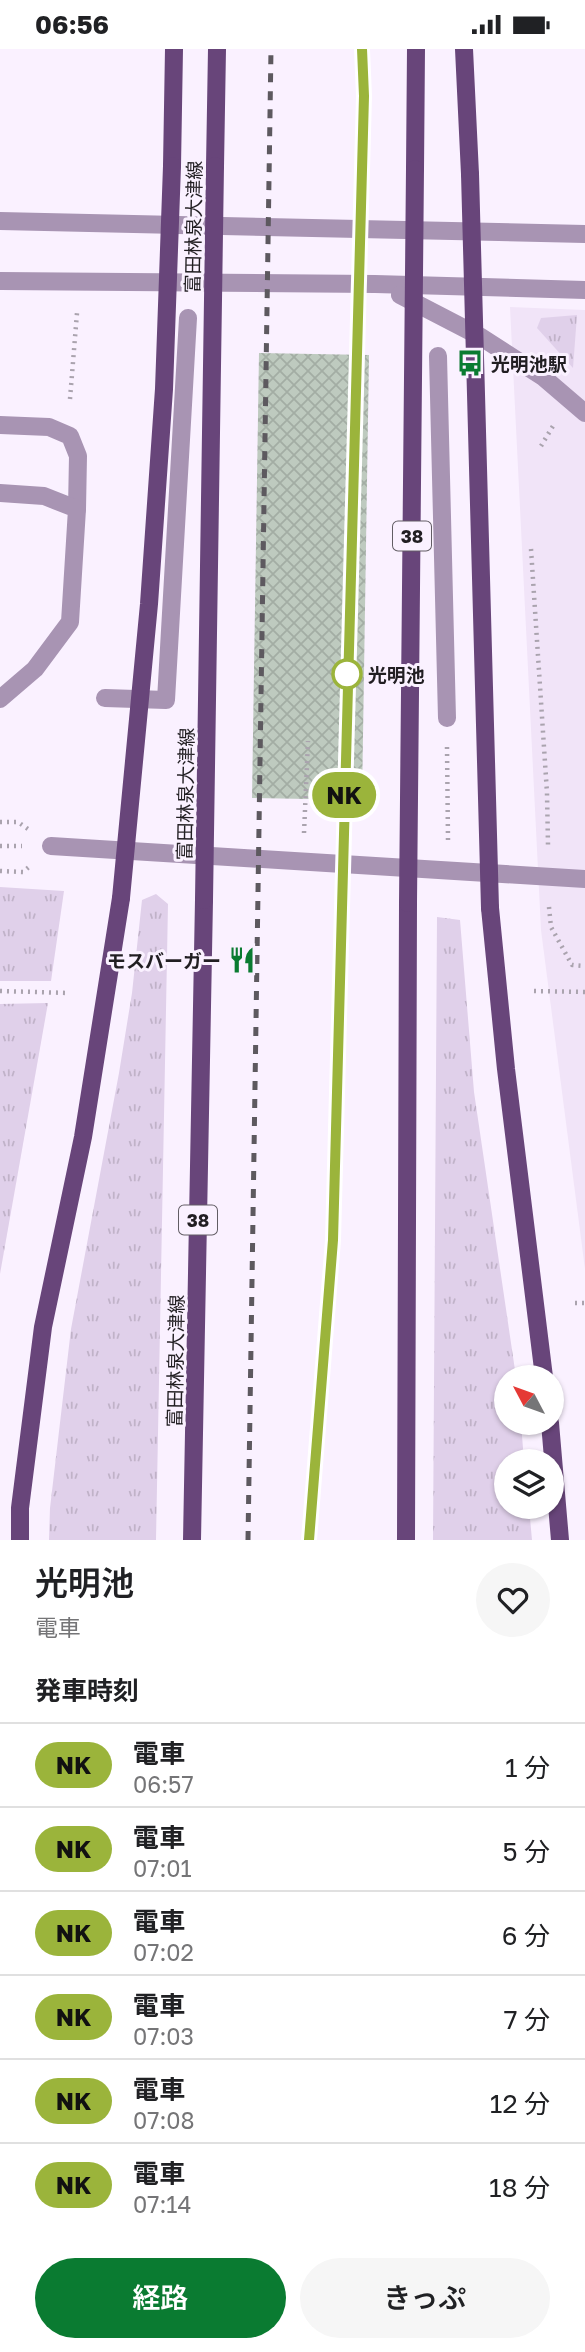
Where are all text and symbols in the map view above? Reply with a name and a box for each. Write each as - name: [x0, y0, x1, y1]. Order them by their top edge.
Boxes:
- text: 06:56: [35, 9, 109, 40]
- street label: 富田林泉大津線: [180, 160, 206, 294]
- bus stop icon: 光明池駅: [455, 348, 485, 378]
- place label: 光明池駅: [491, 352, 567, 375]
- road number: 38: [393, 521, 431, 551]
- marker: 光明池: [332, 659, 362, 689]
- place label: 光明池: [368, 663, 425, 686]
- street label: 富田林泉大津線: [172, 727, 198, 861]
- line badge: NK: [312, 772, 376, 818]
- text: NK: [326, 780, 362, 809]
- restaurant icon: モスバーガー: [227, 945, 257, 975]
- place label: モスバーガー: [107, 949, 221, 972]
- road number: 38: [179, 1205, 217, 1235]
- street label: 富田林泉大津線: [162, 1294, 188, 1428]
- north arrow: [494, 1365, 564, 1435]
- map controls: [494, 1365, 564, 1519]
- button: layers: [494, 1449, 564, 1519]
- text: 光明池: [35, 1563, 134, 1602]
- button: heart: [476, 1563, 550, 1637]
- text: 電車: [35, 1613, 81, 1641]
- text: 発車時刻: [35, 1675, 139, 1706]
- text: 電車: [133, 1738, 185, 1769]
- text: NK: [56, 1750, 91, 1779]
- text: 1 分: [505, 1752, 550, 1783]
- text: 06:57: [133, 1770, 194, 1798]
- text: 電車: [133, 1822, 185, 1853]
- text: NK: [56, 1834, 91, 1863]
- text: 5 分: [502, 1836, 550, 1867]
- text: 07:01: [133, 1854, 192, 1882]
- text: 電車: [133, 1906, 185, 1937]
- text: NK: [56, 1918, 91, 1947]
- text: 6 分: [502, 1920, 550, 1951]
- text: 07:02: [133, 1938, 194, 1966]
- text: 電車: [133, 1990, 185, 2021]
- text: NK: [56, 2002, 91, 2031]
- text: 7 分: [504, 2004, 550, 2035]
- text: 07:03: [133, 2022, 194, 2050]
- text: 電車: [133, 2074, 185, 2105]
- text: NK: [56, 2086, 91, 2115]
- text: 12 分: [490, 2088, 550, 2119]
- text: 07:08: [133, 2106, 195, 2134]
- text: 電車: [133, 2158, 185, 2189]
- text: NK: [56, 2170, 91, 2199]
- text: 18 分: [489, 2172, 550, 2203]
- text: 07:14: [133, 2190, 192, 2218]
- button: 経路: [35, 2258, 286, 2338]
- button: きっぷ: [300, 2258, 550, 2338]

